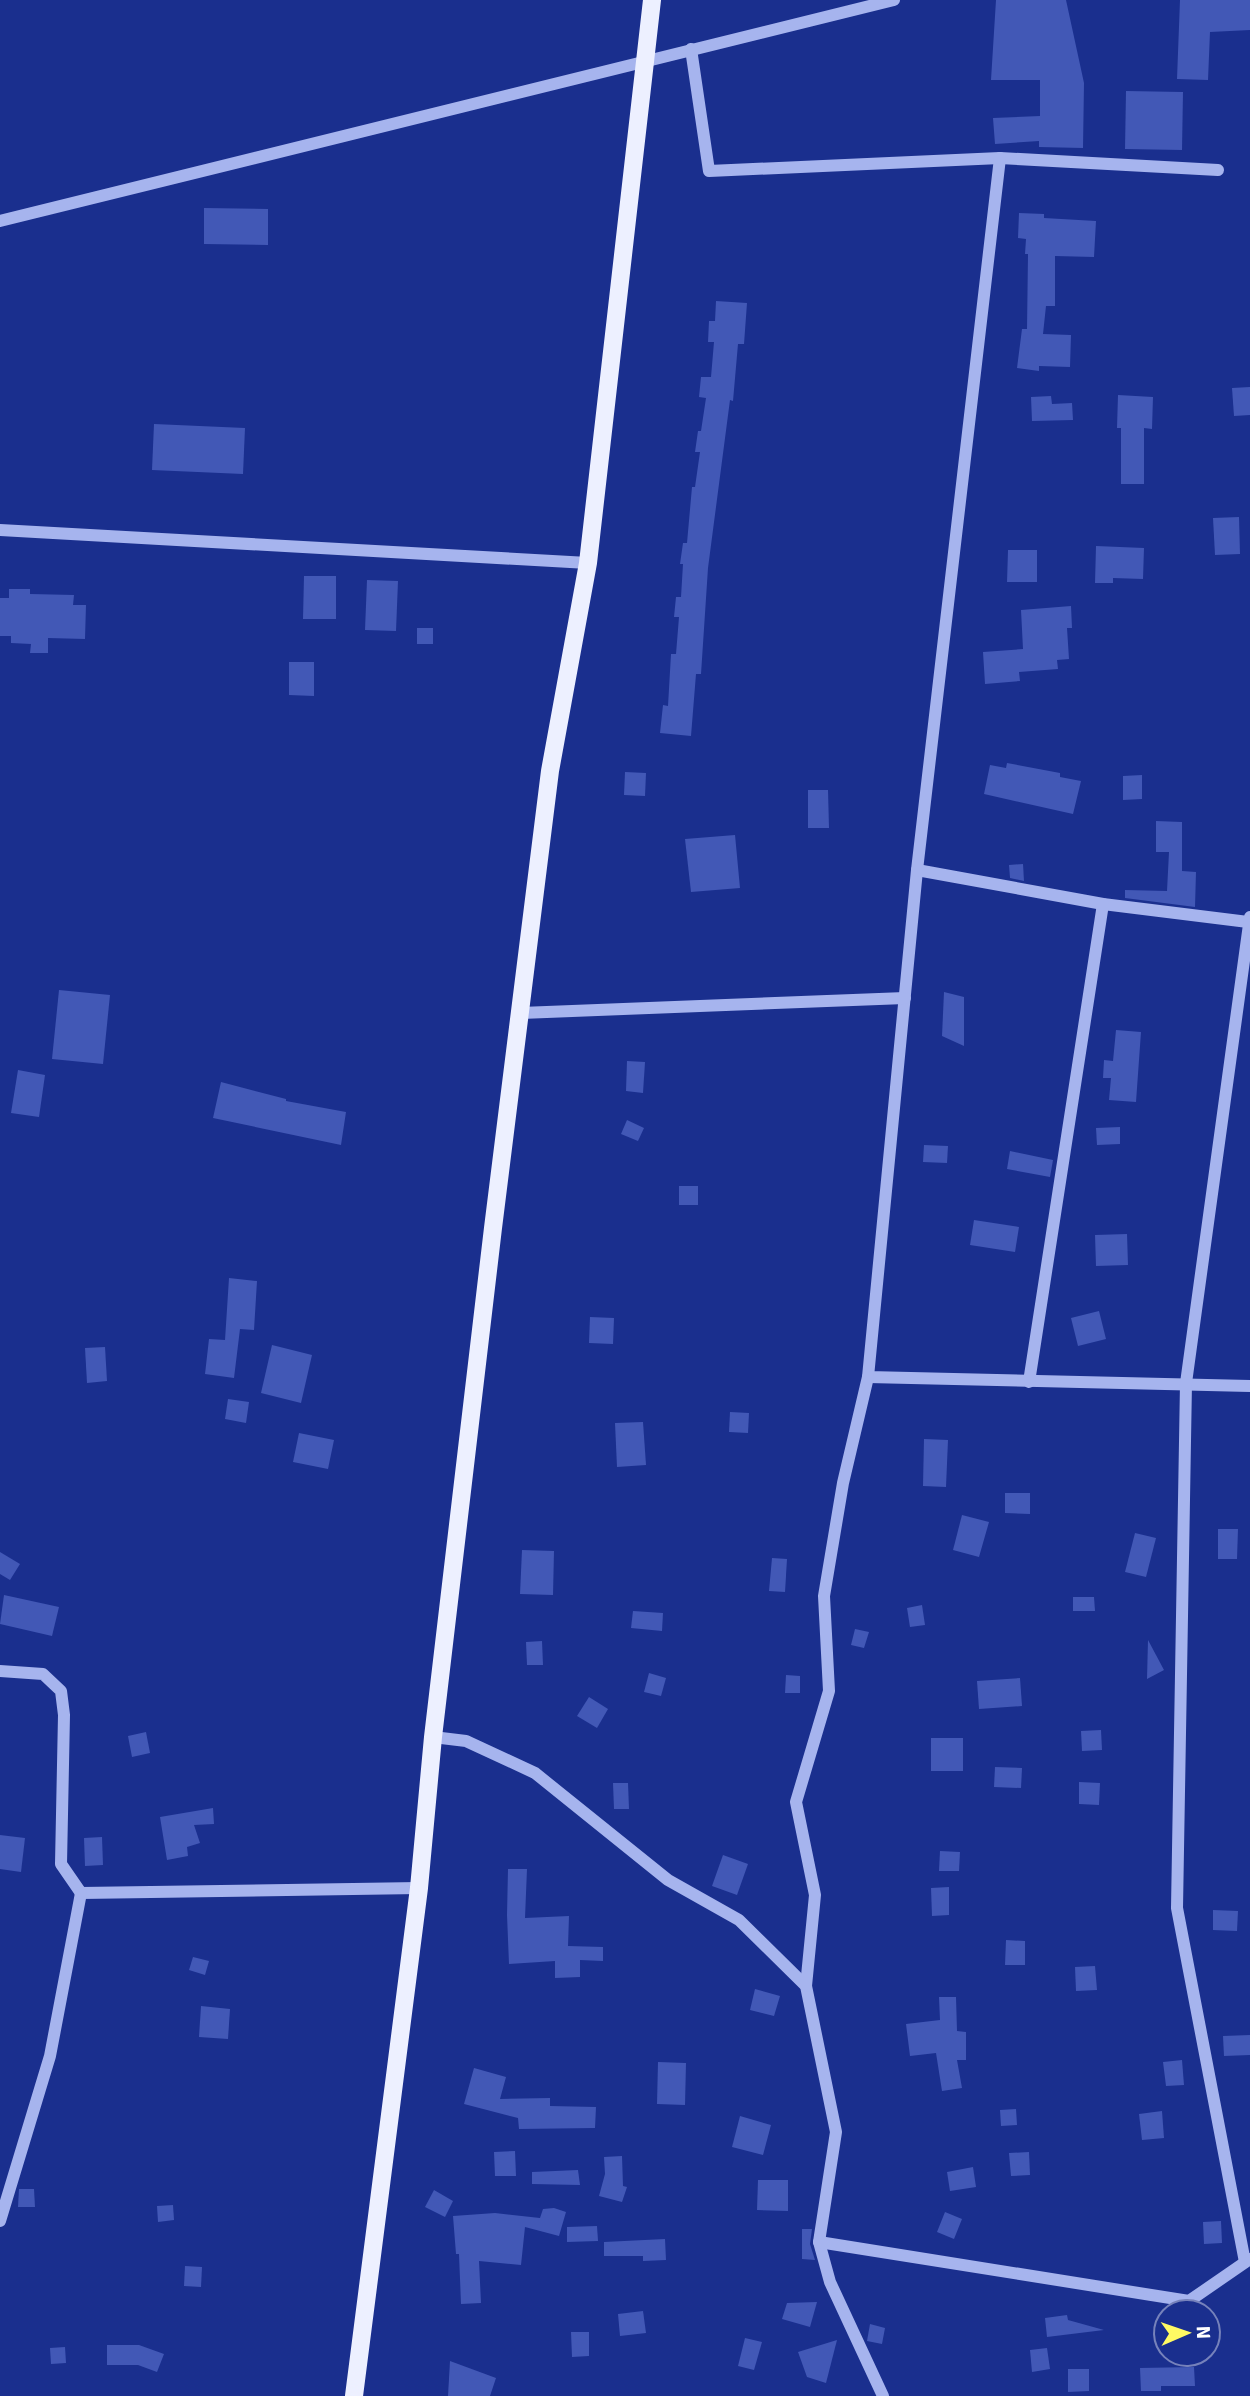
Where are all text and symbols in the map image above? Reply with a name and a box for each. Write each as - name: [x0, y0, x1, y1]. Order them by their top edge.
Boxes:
- north arrow: [1152, 2298, 1222, 2368]
- text: N: [1191, 2325, 1215, 2339]

